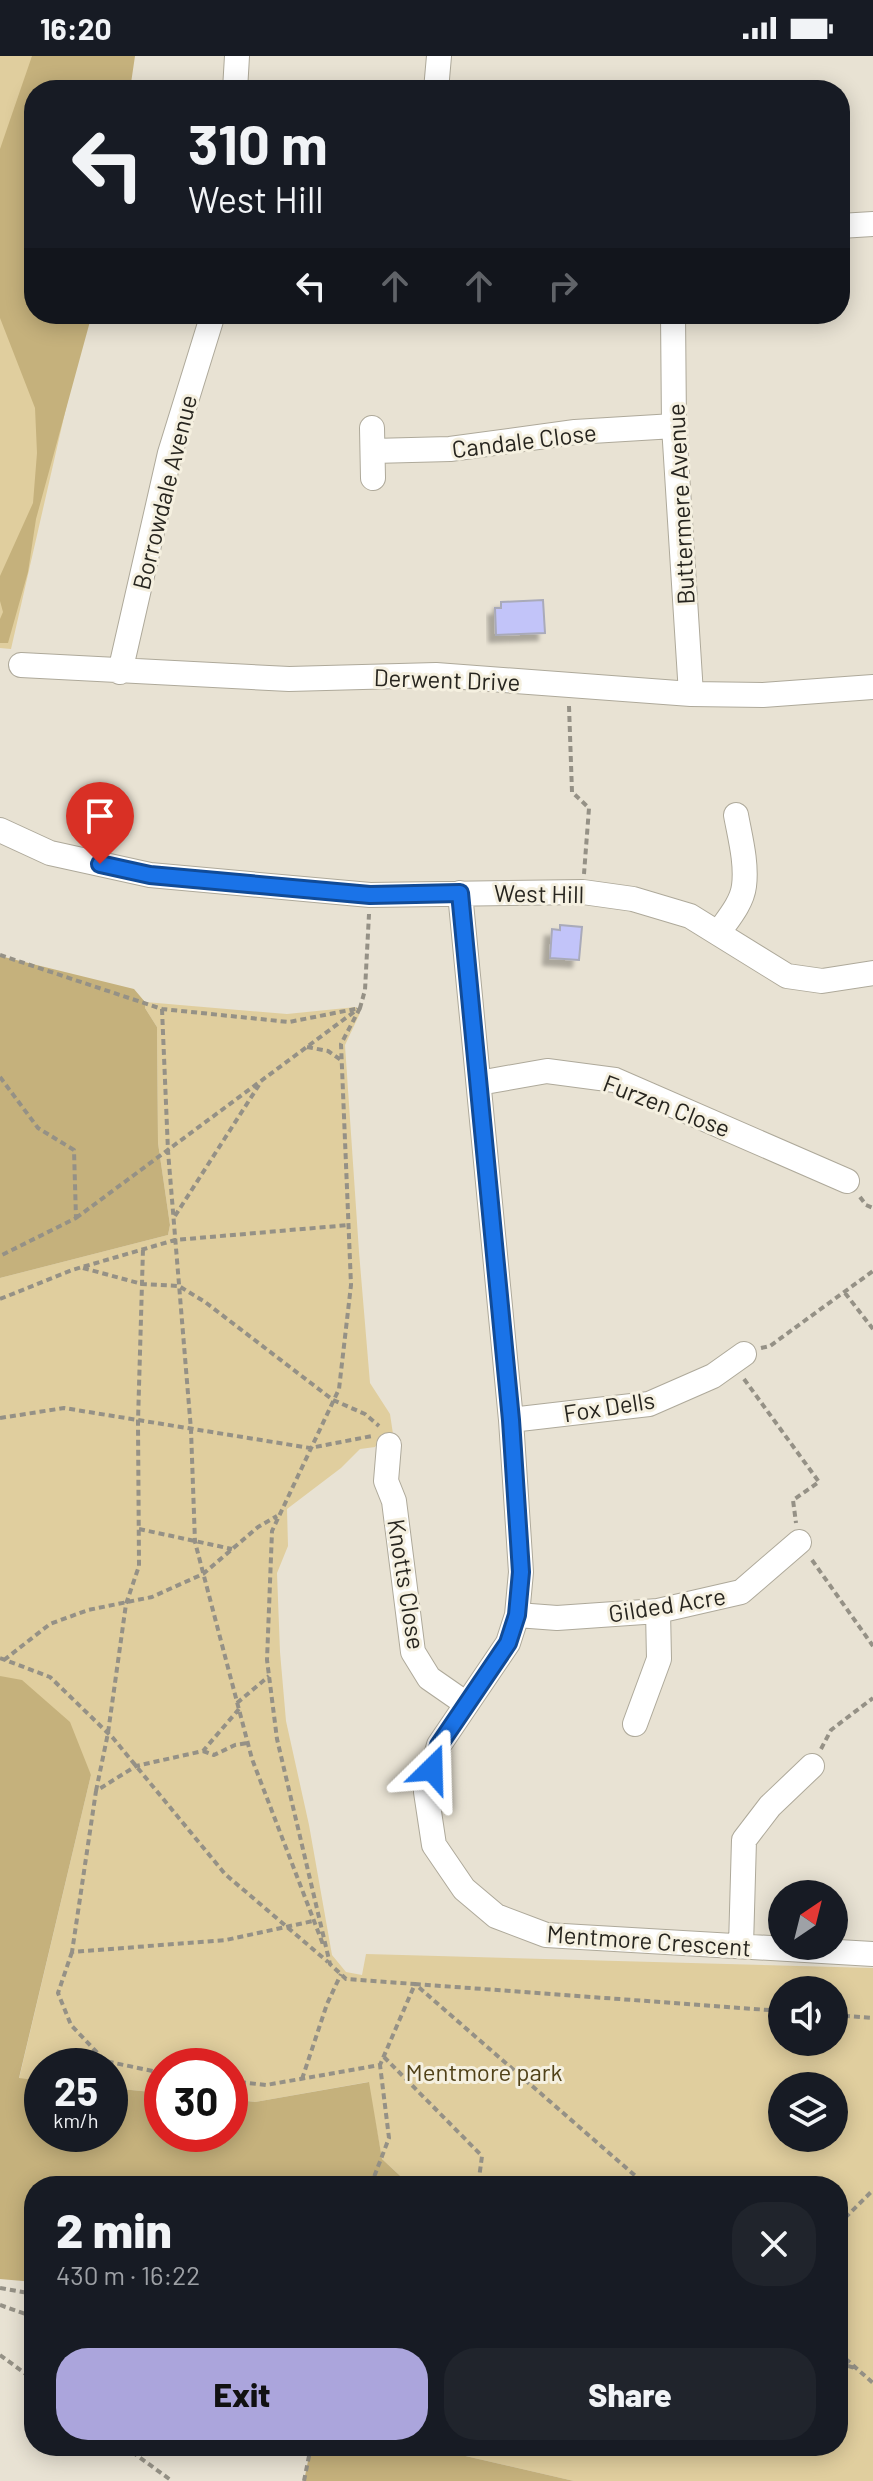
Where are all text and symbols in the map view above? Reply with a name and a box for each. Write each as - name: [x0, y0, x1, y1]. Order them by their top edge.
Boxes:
- text: 16:20: [40, 10, 112, 46]
- text: 310 m: [188, 109, 328, 176]
- icon: left: [56, 112, 160, 216]
- text: West Hill: [188, 177, 324, 220]
- icon: left: [289, 264, 333, 308]
- icon: ahead: [373, 264, 417, 308]
- icon: ahead: [457, 264, 501, 308]
- icon: right: [541, 264, 585, 308]
- street label: Borrowdale Avenue: [126, 392, 202, 592]
- street label: Buttermere Avenue: [660, 403, 700, 605]
- street label: Candale Close: [450, 417, 598, 463]
- street label: Derwent Drive: [373, 662, 521, 696]
- pin: [66, 782, 134, 864]
- icon: arrive: [78, 794, 122, 838]
- street label: West Hill: [494, 878, 584, 908]
- street label: Furzen Close: [599, 1068, 735, 1142]
- street label: Fox Dells: [561, 1384, 657, 1428]
- street label: Knotts Close: [382, 1517, 432, 1651]
- street label: Gilded Acre: [606, 1580, 728, 1628]
- position arrow: [390, 1727, 474, 1811]
- north arrow: [768, 1880, 848, 1960]
- map controls: [768, 1880, 848, 2152]
- street label: Mentmore Crescent: [546, 1918, 752, 1962]
- button: sound: [768, 1976, 848, 2056]
- speed limit sign: 30: [144, 2048, 248, 2152]
- park label: Mentmore park: [406, 2057, 562, 2086]
- text: 25: [54, 2066, 98, 2114]
- button: layers: [768, 2072, 848, 2152]
- text: km/h: [53, 2108, 99, 2132]
- text: 2 min: [56, 2200, 172, 2258]
- button: close: [732, 2202, 816, 2286]
- text: 430 m · 16:22: [56, 2259, 200, 2290]
- button: Exit: [56, 2348, 428, 2440]
- button: Share: [444, 2348, 816, 2440]

